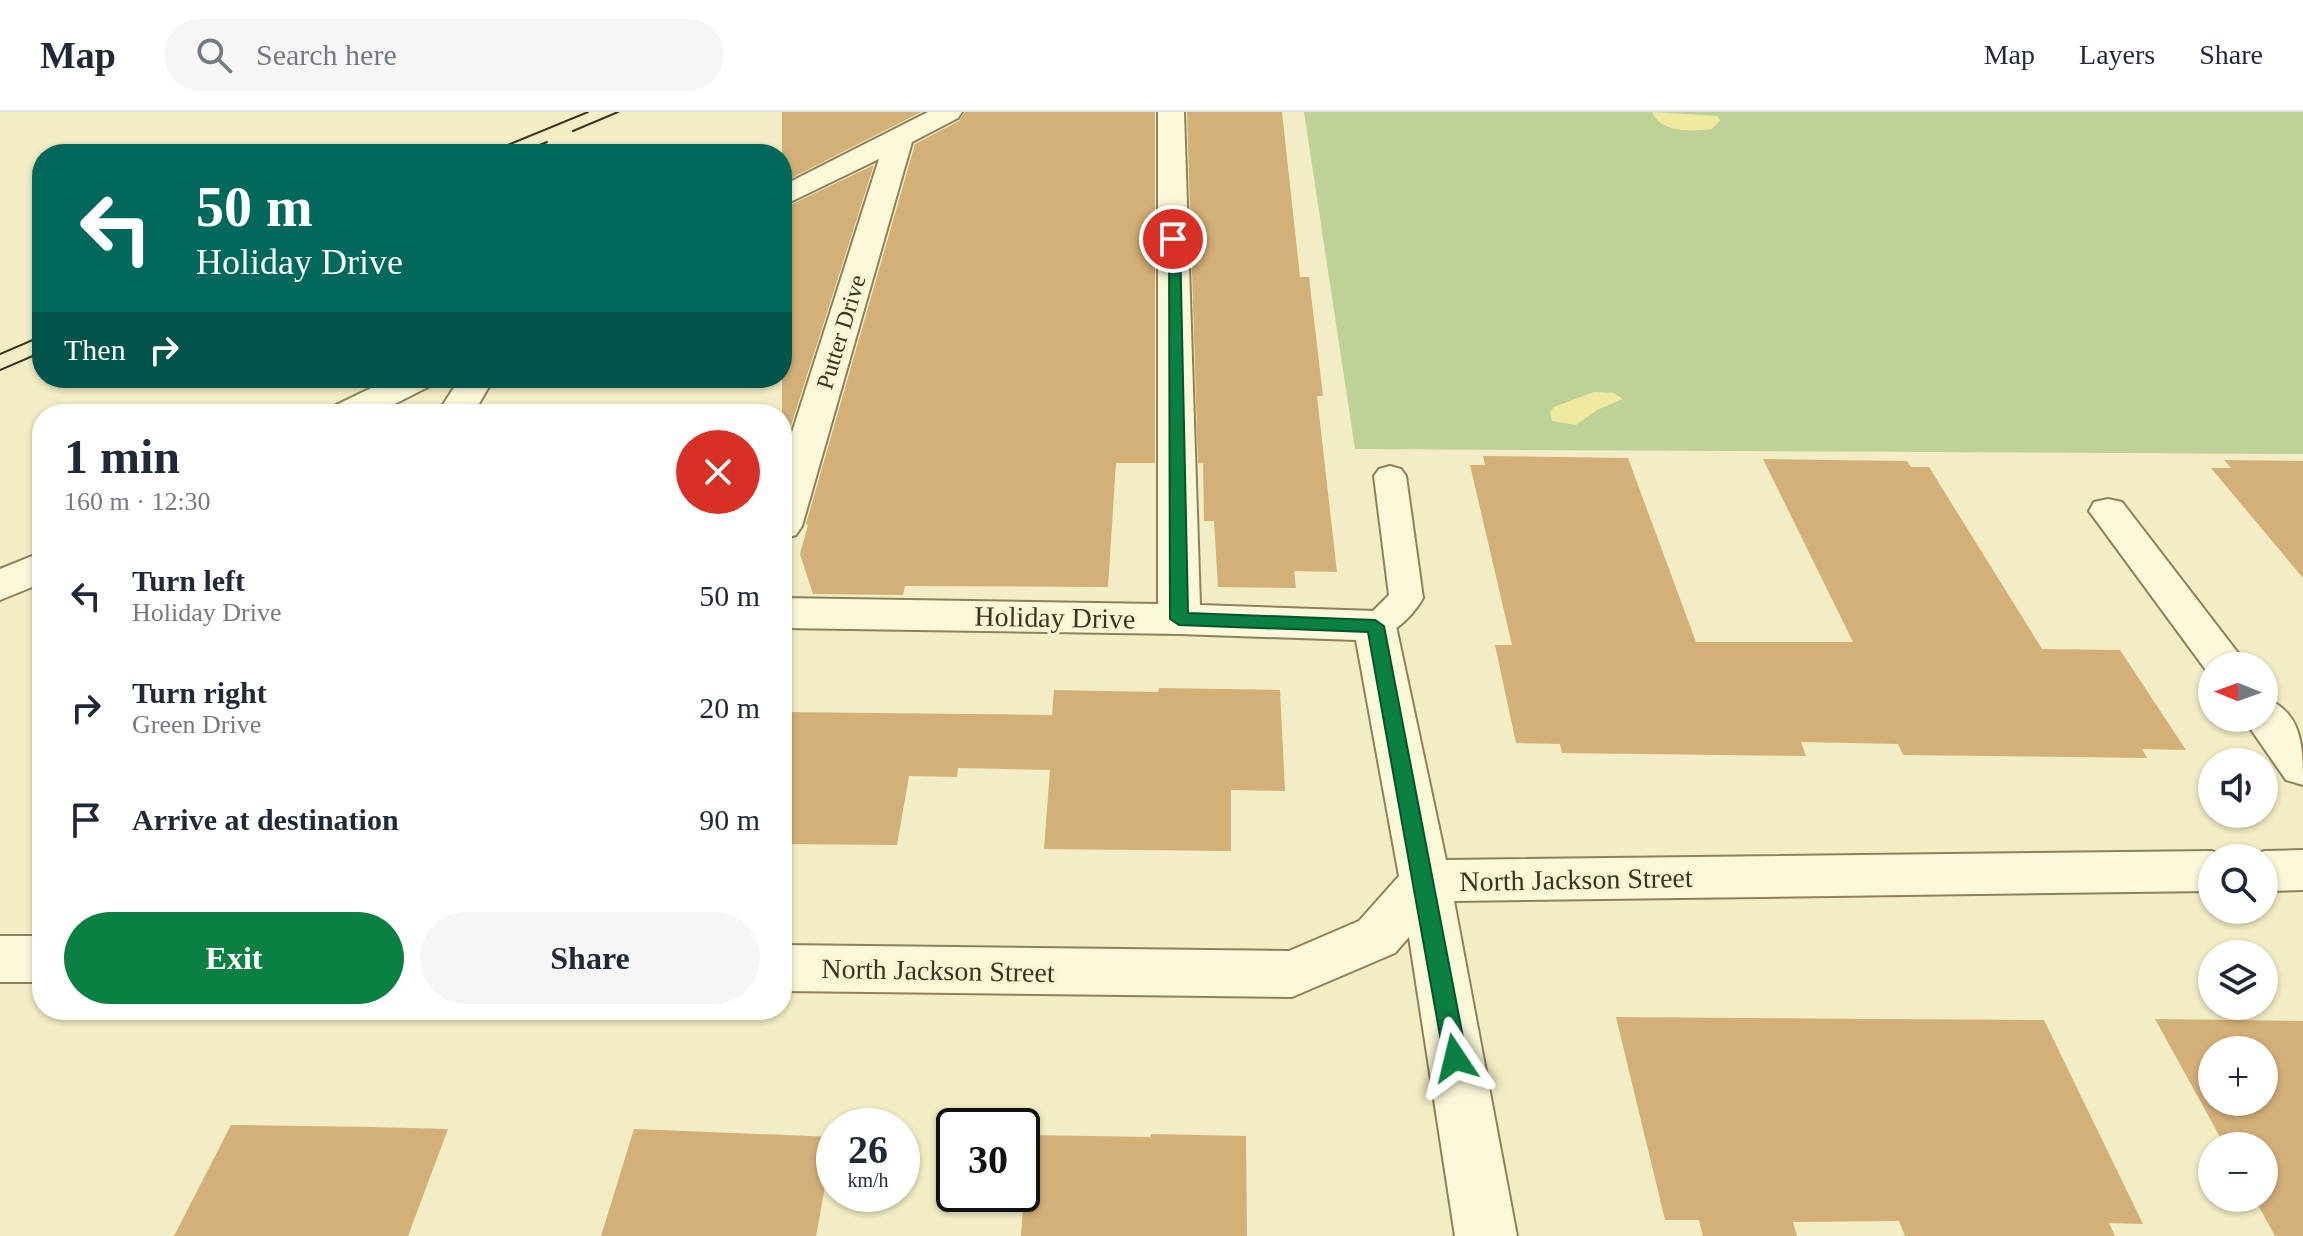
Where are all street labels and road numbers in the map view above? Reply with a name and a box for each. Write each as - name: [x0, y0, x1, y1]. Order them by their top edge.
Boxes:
- street label: Putter Drive: [811, 272, 871, 392]
- street label: Holiday Drive: [974, 601, 1136, 634]
- street label: North Jackson Street: [1459, 862, 1693, 897]
- street label: North Jackson Street: [821, 953, 1055, 988]

